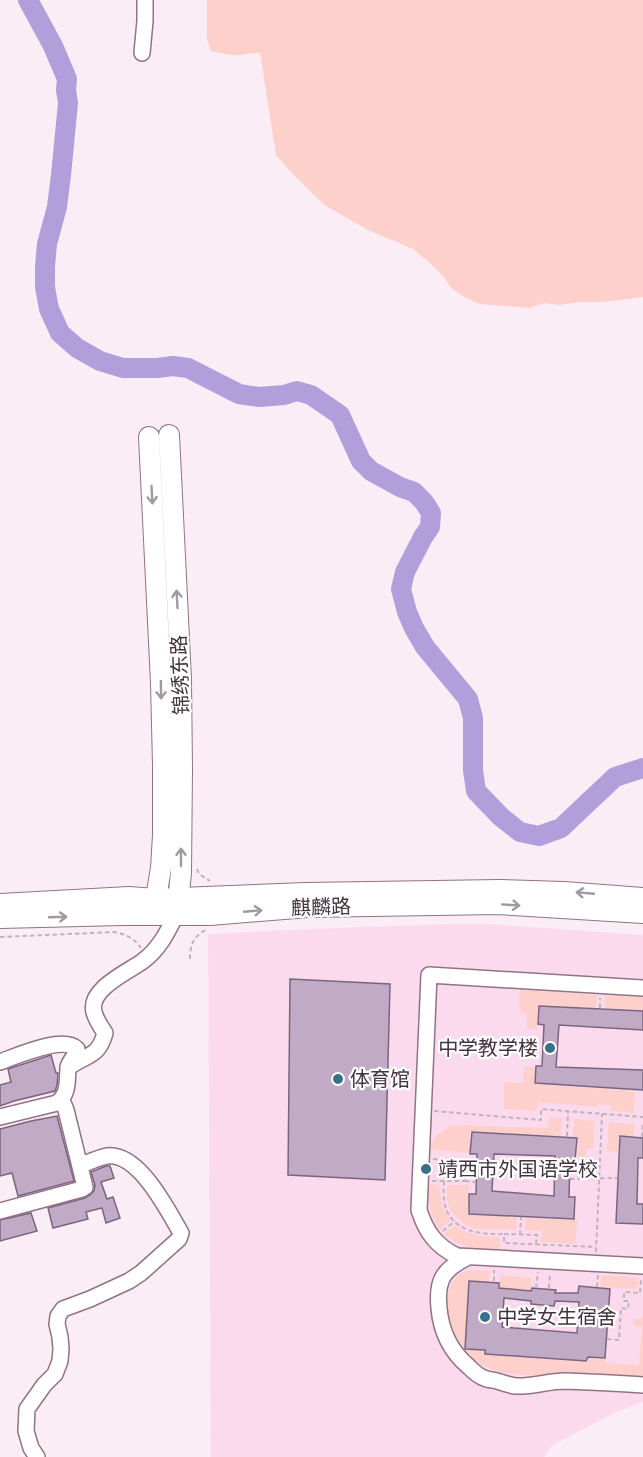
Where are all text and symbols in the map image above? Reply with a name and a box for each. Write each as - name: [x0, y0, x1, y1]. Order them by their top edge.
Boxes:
- one-way arrow: [146, 485, 157, 505]
- one-way arrow: [171, 590, 182, 610]
- street label: 锦绣东路: [166, 635, 194, 715]
- one-way arrow: [156, 679, 167, 699]
- one-way arrow: [175, 848, 187, 868]
- one-way arrow: [575, 887, 595, 898]
- street label: 麒麟路: [291, 893, 351, 921]
- one-way arrow: [501, 899, 521, 910]
- one-way arrow: [243, 905, 263, 916]
- one-way arrow: [48, 911, 68, 922]
- place label: 中学教学楼: [438, 1035, 538, 1061]
- marker: 中学教学楼: [543, 1041, 557, 1055]
- place label: 体育馆: [350, 1066, 410, 1092]
- marker: 体育馆: [331, 1072, 345, 1086]
- place label: 靖西市外国语学校: [438, 1156, 598, 1182]
- marker: 靖西市外国语学校: [419, 1162, 433, 1176]
- place label: 中学女生宿舍: [497, 1304, 617, 1330]
- marker: 中学女生宿舍: [478, 1310, 492, 1324]

